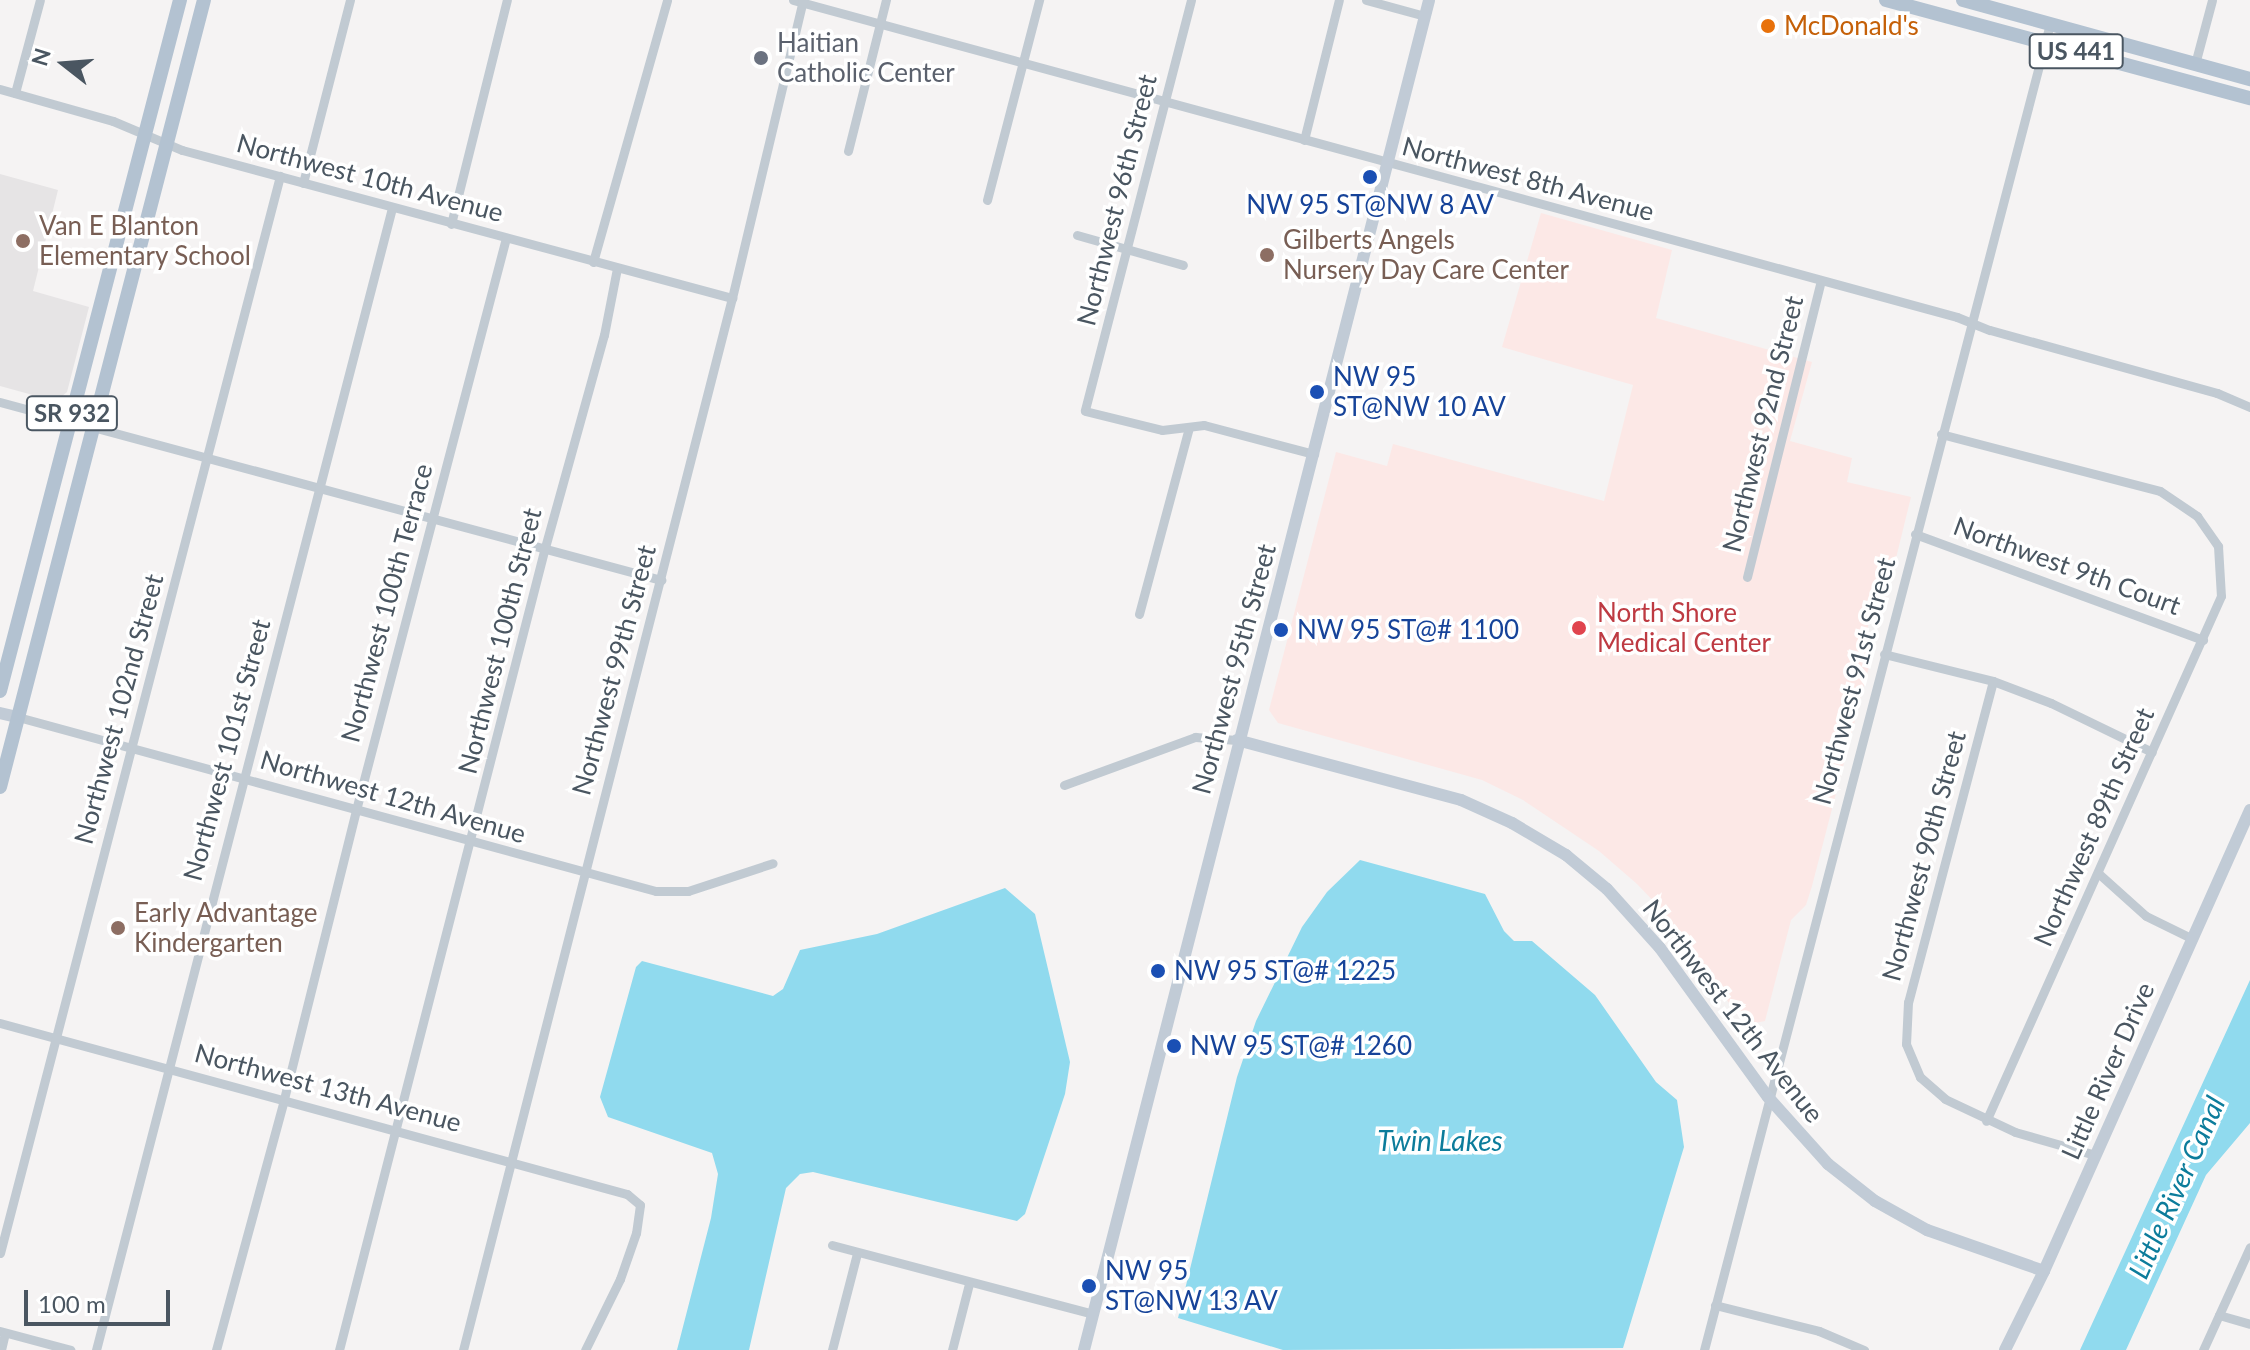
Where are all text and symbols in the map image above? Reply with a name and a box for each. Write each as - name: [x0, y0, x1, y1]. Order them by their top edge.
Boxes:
- place label: McDonald's: [1784, 10, 1919, 42]
- marker: McDonald's: [1759, 17, 1777, 35]
- north arrow: [24, 24, 104, 104]
- place label: Haitian Catholic Center: [777, 27, 955, 88]
- road number: US 441: [2028, 31, 2124, 71]
- text: N: [25, 45, 56, 69]
- marker: Haitian Catholic Center: [752, 49, 770, 67]
- street label: Northwest 96th Street: [1071, 71, 1163, 329]
- street label: Northwest 10th Avenue: [233, 127, 507, 229]
- street label: Northwest 8th Avenue: [1398, 130, 1658, 228]
- marker: NW 95 ST@NW 8 AV: [1361, 168, 1379, 186]
- place label: NW 95 ST@NW 8 AV: [1245, 189, 1495, 221]
- place label: Van E Blanton Elementary School: [39, 210, 252, 272]
- place label: Gilberts Angels Nursery Day Care Center: [1283, 224, 1570, 286]
- marker: Van E Blanton Elementary School: [14, 232, 32, 250]
- marker: Gilberts Angels Nursery Day Care Center: [1258, 246, 1276, 264]
- street label: Northwest 92nd Street: [1716, 293, 1810, 555]
- place label: NW 95 ST@NW 10 AV: [1333, 361, 1507, 422]
- marker: NW 95 ST@NW 10 AV: [1308, 383, 1326, 401]
- road number: SR 932: [24, 393, 120, 433]
- street label: Northwest 100th Terrace: [335, 460, 439, 746]
- street label: Northwest 100th Street: [452, 505, 548, 777]
- street label: Northwest 9th Court: [1949, 510, 2185, 622]
- street label: Northwest 95th Street: [1186, 540, 1282, 798]
- street label: Northwest 99th Street: [566, 541, 662, 799]
- street label: Northwest 91st Street: [1806, 554, 1902, 808]
- street label: Northwest 102nd Street: [68, 571, 170, 847]
- place label: North Shore Medical Center: [1597, 597, 1771, 658]
- place label: NW 95 ST@# 1100: [1297, 614, 1519, 646]
- street label: Northwest 101st Street: [177, 616, 277, 884]
- marker: North Shore Medical Center: [1568, 617, 1590, 639]
- marker: NW 95 ST@# 1100: [1272, 621, 1290, 639]
- street label: Northwest 89th Street: [2027, 703, 2161, 951]
- street label: Northwest 90th Street: [1876, 727, 1972, 985]
- street label: Northwest 12th Avenue: [256, 744, 530, 850]
- street label: Northwest 12th Avenue: [1636, 893, 1830, 1129]
- place label: Early Advantage Kindergarten: [134, 897, 319, 958]
- marker: Early Advantage Kindergarten: [109, 919, 127, 937]
- place label: NW 95 ST@# 1225: [1174, 955, 1396, 987]
- marker: NW 95 ST@# 1225: [1149, 962, 1167, 980]
- street label: Little River Drive: [2055, 977, 2161, 1165]
- place label: NW 95 ST@# 1260: [1190, 1030, 1412, 1062]
- street label: Northwest 13th Avenue: [191, 1037, 465, 1139]
- marker: NW 95 ST@# 1260: [1165, 1037, 1183, 1055]
- water label: Little River Canal: [2121, 1090, 2231, 1284]
- water label: Twin Lakes: [1377, 1123, 1503, 1157]
- place label: NW 95 ST@NW 13 AV: [1105, 1255, 1279, 1316]
- scale bar: [28, 1274, 174, 1324]
- marker: NW 95 ST@NW 13 AV: [1080, 1277, 1098, 1295]
- text: 100 m: [38, 1289, 106, 1318]

